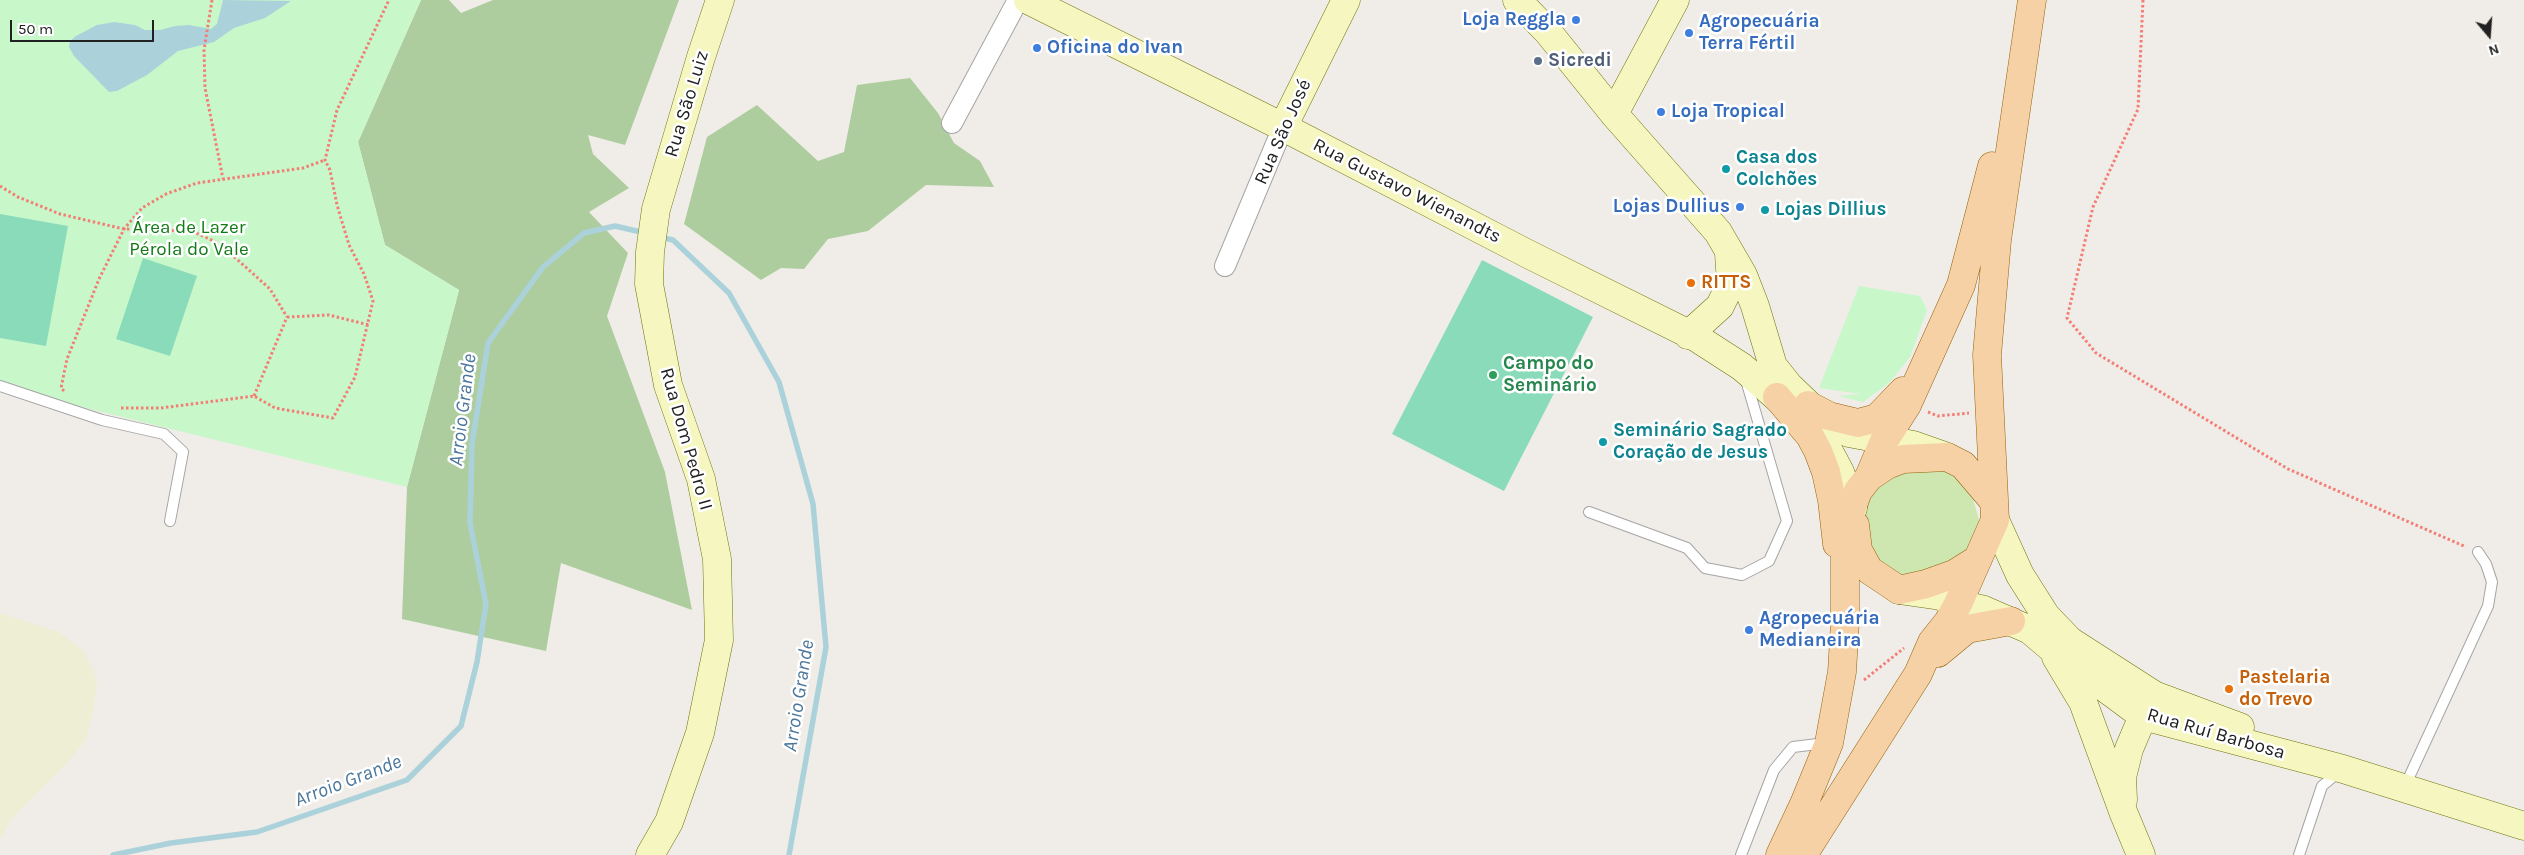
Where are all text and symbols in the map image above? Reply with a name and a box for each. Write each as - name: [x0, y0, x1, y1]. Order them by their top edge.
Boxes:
- place label: Loja Reggla: [1462, 9, 1566, 31]
- scale bar: [12, 10, 156, 42]
- north arrow: [2464, 10, 2514, 60]
- place label: Agropecuária Terra Fértil: [1699, 11, 1820, 55]
- marker: Loja Reggla: [1570, 14, 1582, 26]
- text: 50 m: [18, 20, 53, 38]
- marker: Agropecuária Terra Fértil: [1683, 27, 1695, 39]
- place label: Oficina do Ivan: [1047, 37, 1183, 59]
- text: N: [2486, 40, 2501, 59]
- marker: Oficina do Ivan: [1031, 42, 1043, 54]
- street label: Rua São Luiz: [660, 48, 714, 160]
- place label: Sicredi: [1548, 50, 1612, 72]
- marker: Sicredi: [1532, 55, 1544, 67]
- street label: Rua São José: [1250, 76, 1316, 188]
- place label: Loja Tropical: [1671, 101, 1785, 123]
- marker: Loja Tropical: [1655, 106, 1667, 118]
- street label: Rua Gustavo Wienandts: [1309, 134, 1505, 248]
- place label: Casa dos Colchões: [1736, 147, 1818, 191]
- marker: Casa dos Colchões: [1720, 163, 1732, 175]
- place label: Lojas Dullius: [1613, 196, 1730, 218]
- place label: Lojas Dillius: [1775, 199, 1886, 221]
- marker: Lojas Dullius: [1734, 201, 1746, 213]
- marker: Lojas Dillius: [1759, 204, 1771, 216]
- park label: Área de Lazer Pérola do Vale: [129, 217, 249, 261]
- place label: RITTS: [1701, 272, 1751, 294]
- marker: RITTS: [1685, 277, 1697, 289]
- water label: Arroio Grande: [444, 353, 482, 467]
- place label: Campo do Seminário: [1503, 353, 1597, 397]
- street label: Rua Dom Pedro II: [655, 365, 717, 513]
- marker: Campo do Seminário: [1487, 369, 1499, 381]
- place label: Seminário Sagrado Coração de Jesus: [1613, 420, 1787, 464]
- marker: Seminário Sagrado Coração de Jesus: [1597, 436, 1609, 448]
- place label: Agropecuária Medianeira: [1759, 608, 1880, 652]
- marker: Agropecuária Medianeira: [1743, 624, 1755, 636]
- water label: Arroio Grande: [778, 638, 820, 754]
- place label: Pastelaria do Trevo: [2239, 667, 2330, 711]
- marker: Pastelaria do Trevo: [2223, 683, 2235, 695]
- street label: Rua Ruí Barbosa: [2144, 703, 2288, 765]
- water label: Arroio Grande: [291, 750, 405, 812]

